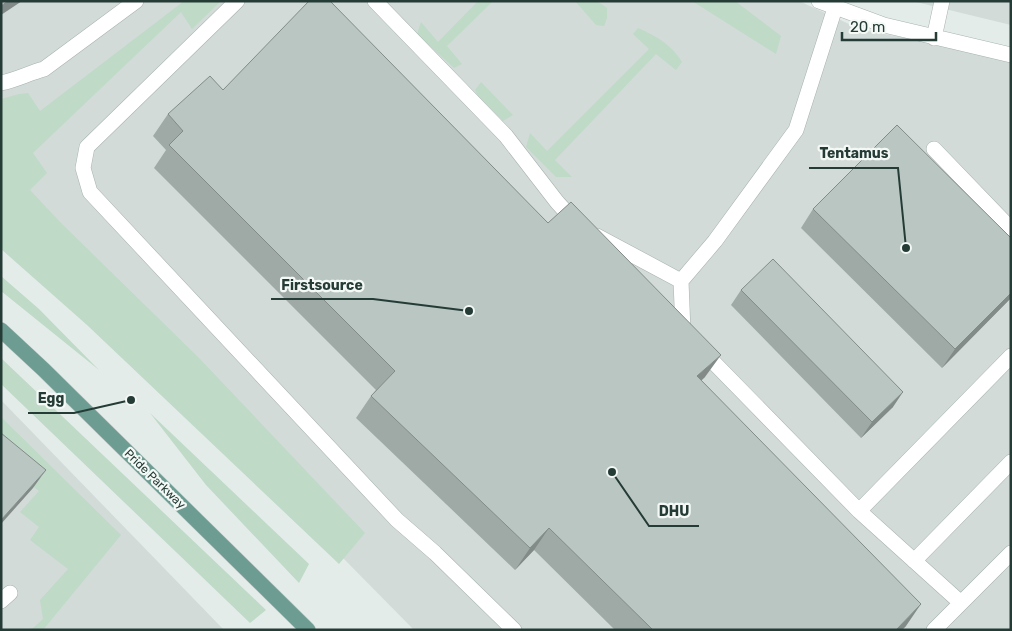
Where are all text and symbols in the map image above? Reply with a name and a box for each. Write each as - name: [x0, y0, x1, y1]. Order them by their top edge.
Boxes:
- scale bar: [842, 10, 936, 42]
- text: 20 m: [850, 18, 885, 36]
- callout: Tentamus: [809, 139, 898, 168]
- text: Tentamus: [819, 145, 889, 162]
- callout: Firstsource: [271, 270, 373, 299]
- text: Firstsource: [281, 277, 363, 294]
- callout: Egg: [28, 384, 74, 413]
- text: Egg: [38, 390, 64, 407]
- street label: Pride Parkway: [122, 446, 189, 512]
- callout: DHU: [649, 497, 699, 526]
- text: DHU: [659, 503, 689, 520]

